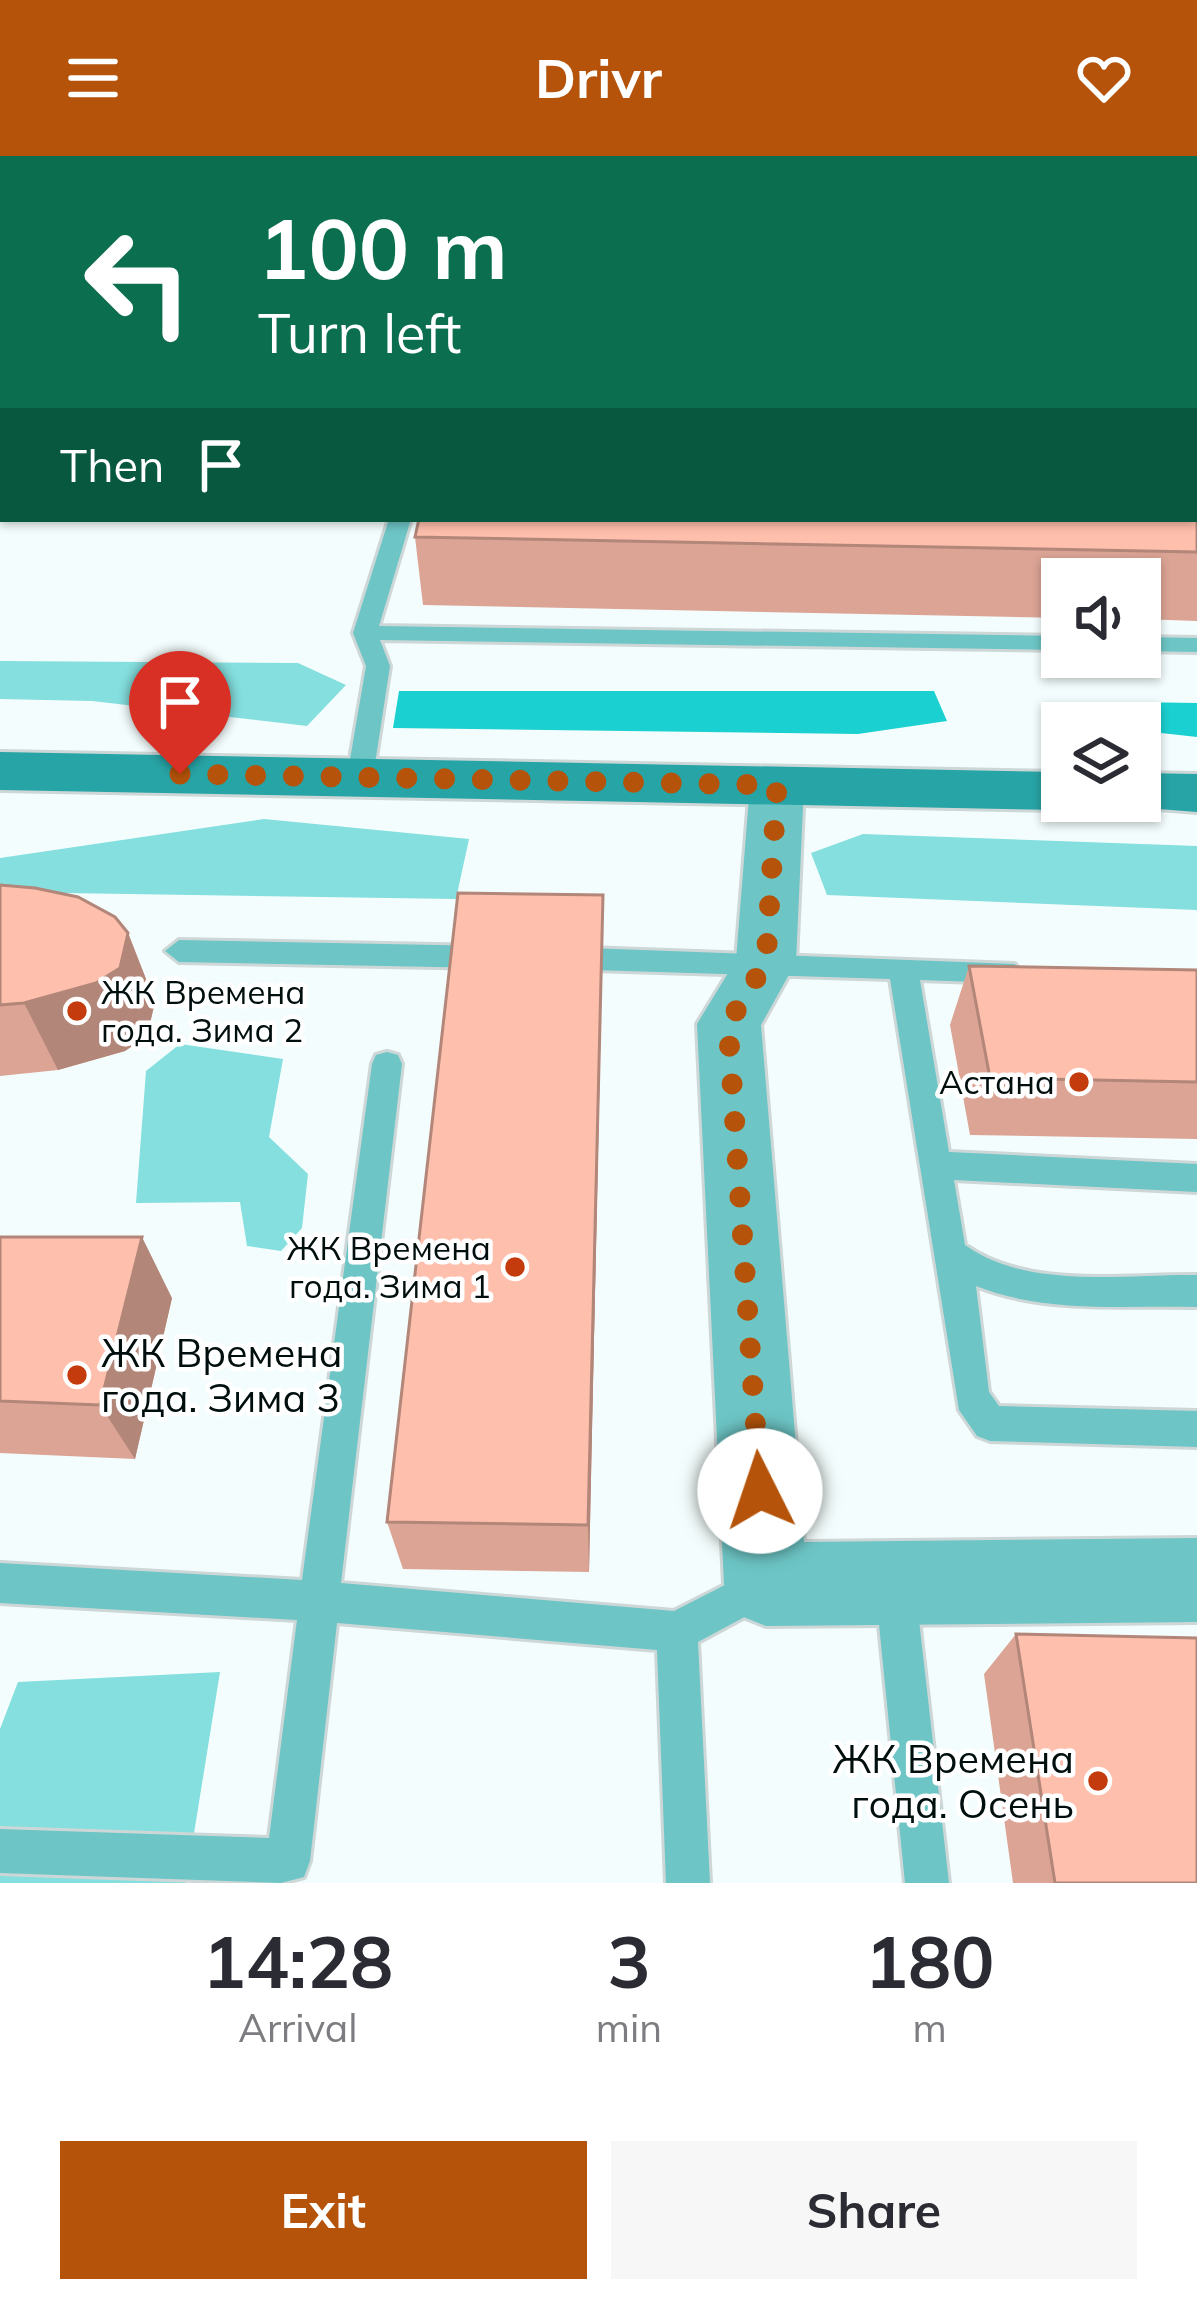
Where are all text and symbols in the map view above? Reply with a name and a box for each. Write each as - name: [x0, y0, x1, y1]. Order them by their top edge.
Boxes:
- text: Drivr: [535, 44, 662, 112]
- icon: menu: [60, 45, 126, 111]
- icon: heart: [1071, 45, 1137, 111]
- text: 100 m: [258, 195, 508, 300]
- icon: left: [60, 204, 216, 360]
- text: Turn left: [258, 299, 461, 367]
- icon: arrive: [188, 432, 254, 498]
- text: Then: [60, 437, 164, 493]
- map controls: [1041, 558, 1161, 822]
- button: sound: [1041, 558, 1161, 678]
- pin: [129, 651, 231, 774]
- icon: arrive: [147, 669, 213, 735]
- button: layers: [1041, 702, 1161, 822]
- place label: ЖК Времена года. Зима 2: [101, 971, 305, 1050]
- marker: ЖК Времена года. Зима 2: [64, 998, 90, 1024]
- place label: Астана: [939, 1061, 1055, 1102]
- marker: Астана: [1066, 1069, 1092, 1095]
- place label: ЖК Времена года. Зима 1: [287, 1227, 491, 1306]
- marker: ЖК Времена года. Зима 1: [502, 1254, 528, 1280]
- place label: ЖК Времена года. Зима 3: [101, 1328, 343, 1422]
- marker: ЖК Времена года. Зима 3: [64, 1362, 90, 1388]
- position arrow: [697, 1428, 823, 1554]
- place label: ЖК Времена года. Осень: [832, 1734, 1074, 1828]
- marker: ЖК Времена года. Осень: [1085, 1768, 1111, 1794]
- text: 14:28: [203, 1916, 393, 2006]
- text: 3: [607, 1916, 651, 2006]
- text: 180: [865, 1916, 994, 2006]
- text: Arrival: [238, 2003, 358, 2052]
- text: min: [596, 2003, 662, 2052]
- text: m: [912, 2003, 947, 2052]
- button: Exit: [60, 2141, 587, 2279]
- button: Share: [611, 2141, 1137, 2279]

